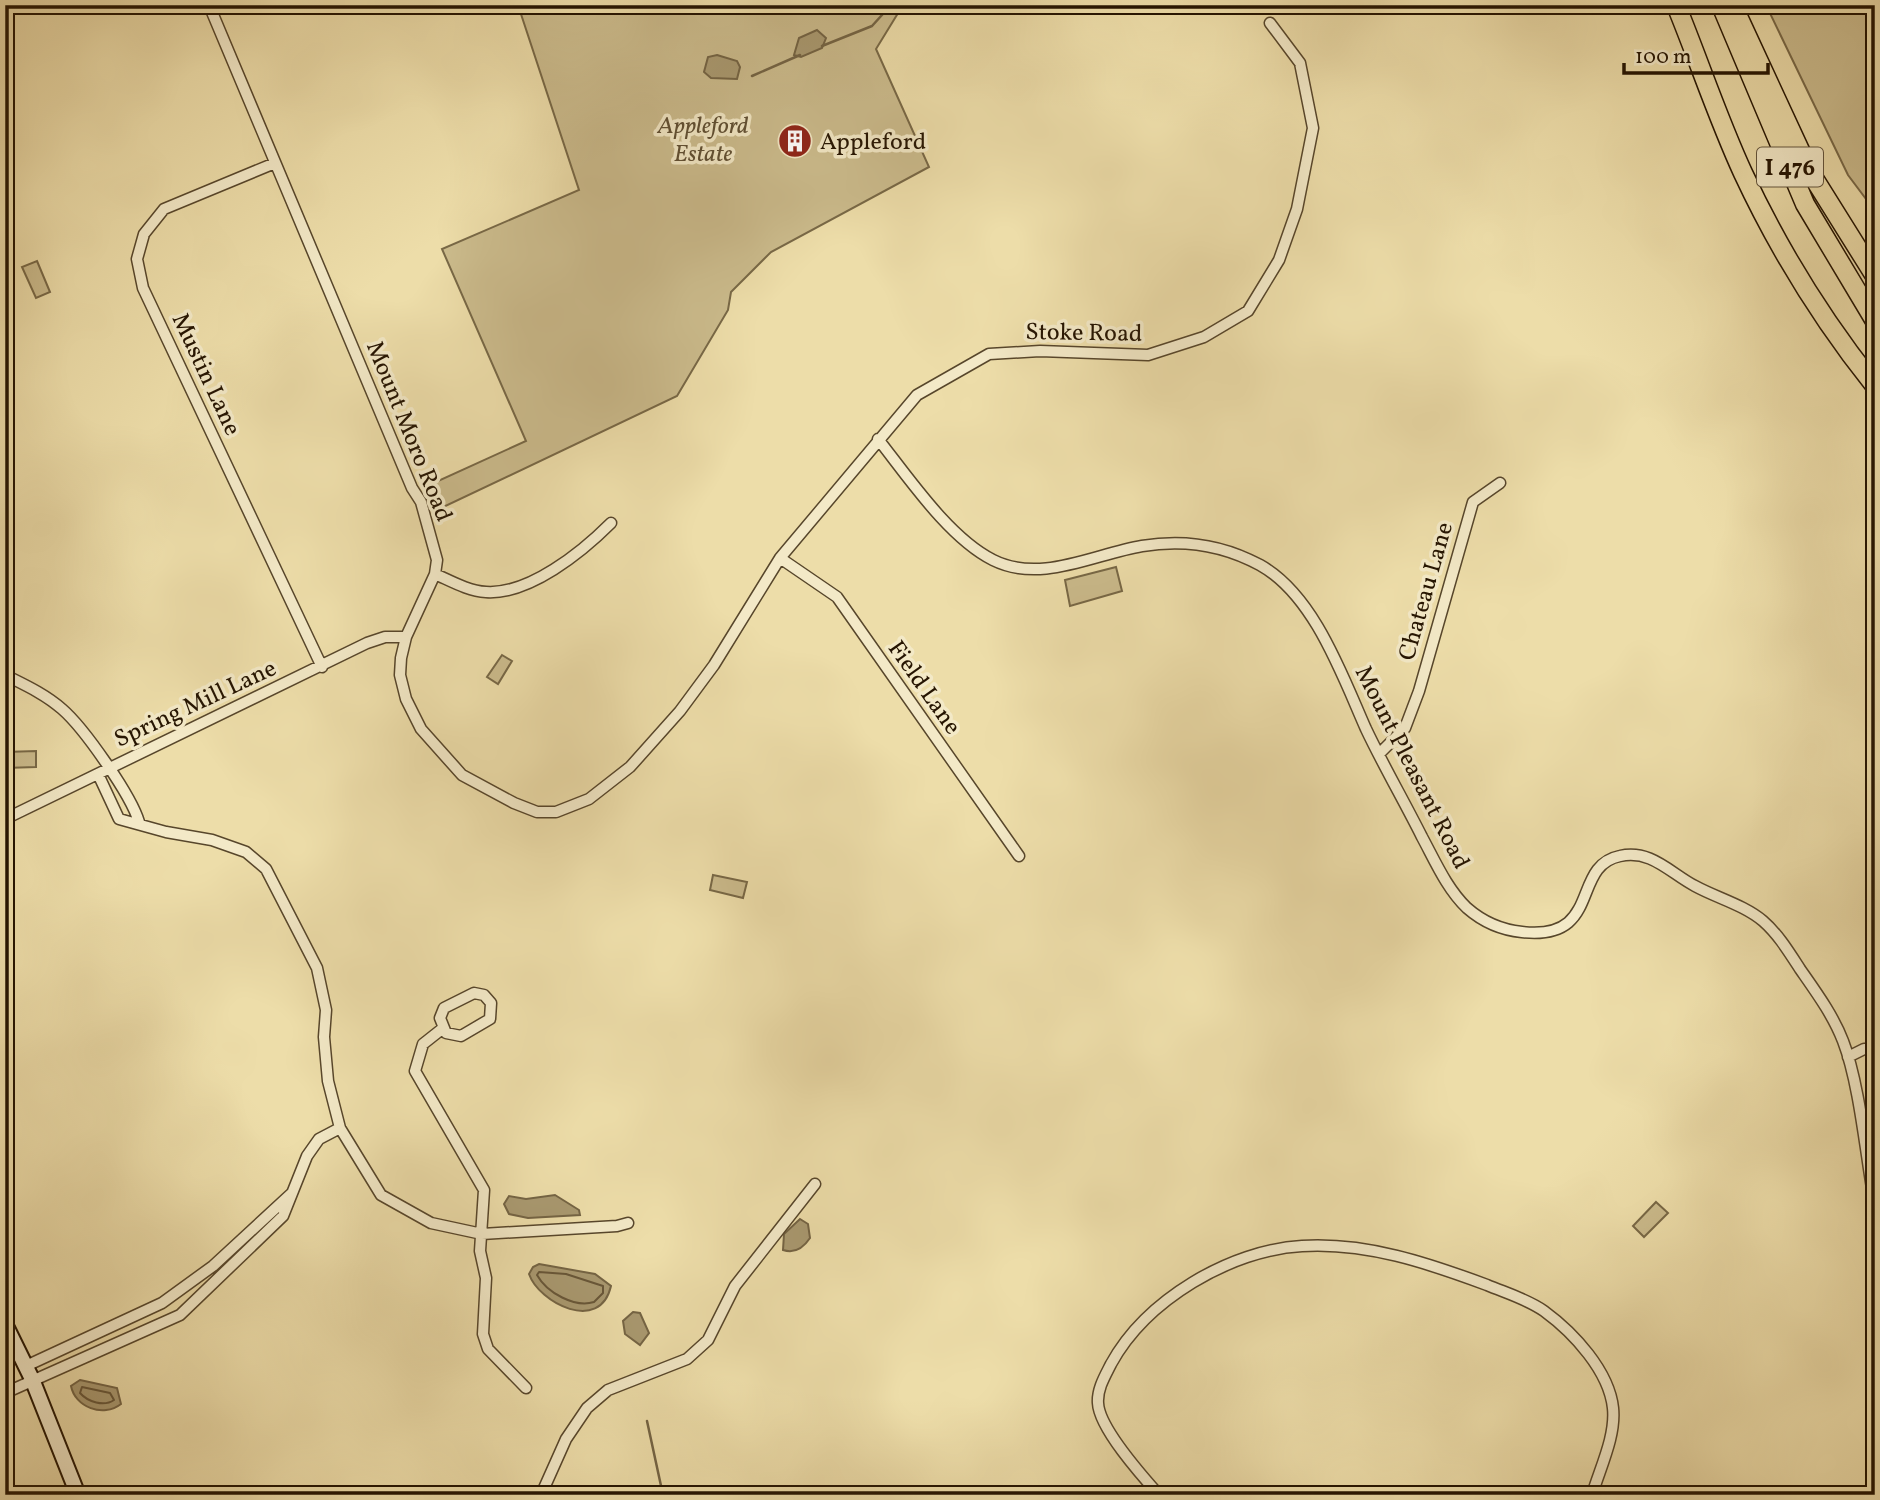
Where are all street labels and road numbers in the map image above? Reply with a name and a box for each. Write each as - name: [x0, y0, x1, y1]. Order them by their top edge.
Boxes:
- road number: I 476: [1757, 148, 1823, 186]
- street label: Mustin Lane: [162, 308, 248, 442]
- street label: Stoke Road: [1025, 316, 1143, 352]
- street label: Mount Moro Road: [356, 336, 460, 527]
- street label: Chateau Lane: [1391, 518, 1463, 665]
- street label: Field Lane: [878, 634, 968, 742]
- street label: Spring Mill Lane: [109, 652, 283, 757]
- street label: Mount Pleasant Road: [1345, 660, 1477, 875]

